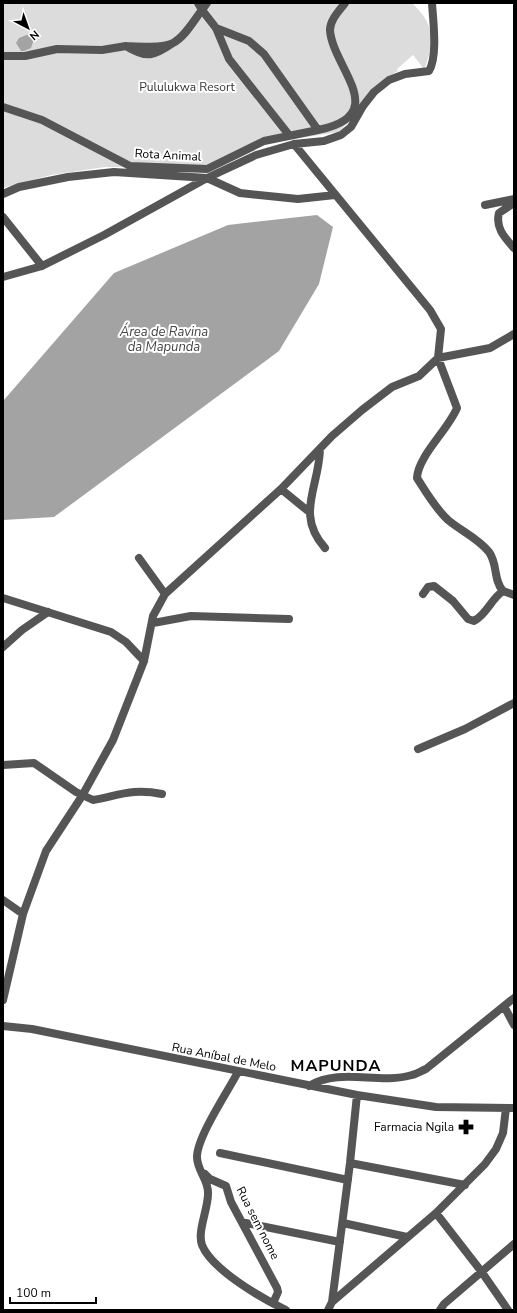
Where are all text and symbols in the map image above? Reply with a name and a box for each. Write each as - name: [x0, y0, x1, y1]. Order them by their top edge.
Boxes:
- north arrow: [8, 8, 48, 48]
- text: N: [26, 27, 42, 44]
- park label: Pululukwa Resort: [139, 79, 236, 95]
- street label: Rota Animal: [134, 145, 202, 165]
- water label: Área de Ravina da Mapunda: [119, 322, 208, 356]
- street label: Rua Aníbal de Melo: [170, 1039, 278, 1075]
- district label: MAPUNDA: [291, 1055, 381, 1077]
- pharmacy icon: Farmacia Ngila: [457, 1118, 475, 1136]
- place label: Farmacia Ngila: [374, 1119, 454, 1135]
- street label: Rua sem nome: [233, 1184, 283, 1262]
- scale bar: [10, 1279, 96, 1305]
- text: 100 m: [16, 1285, 51, 1301]

